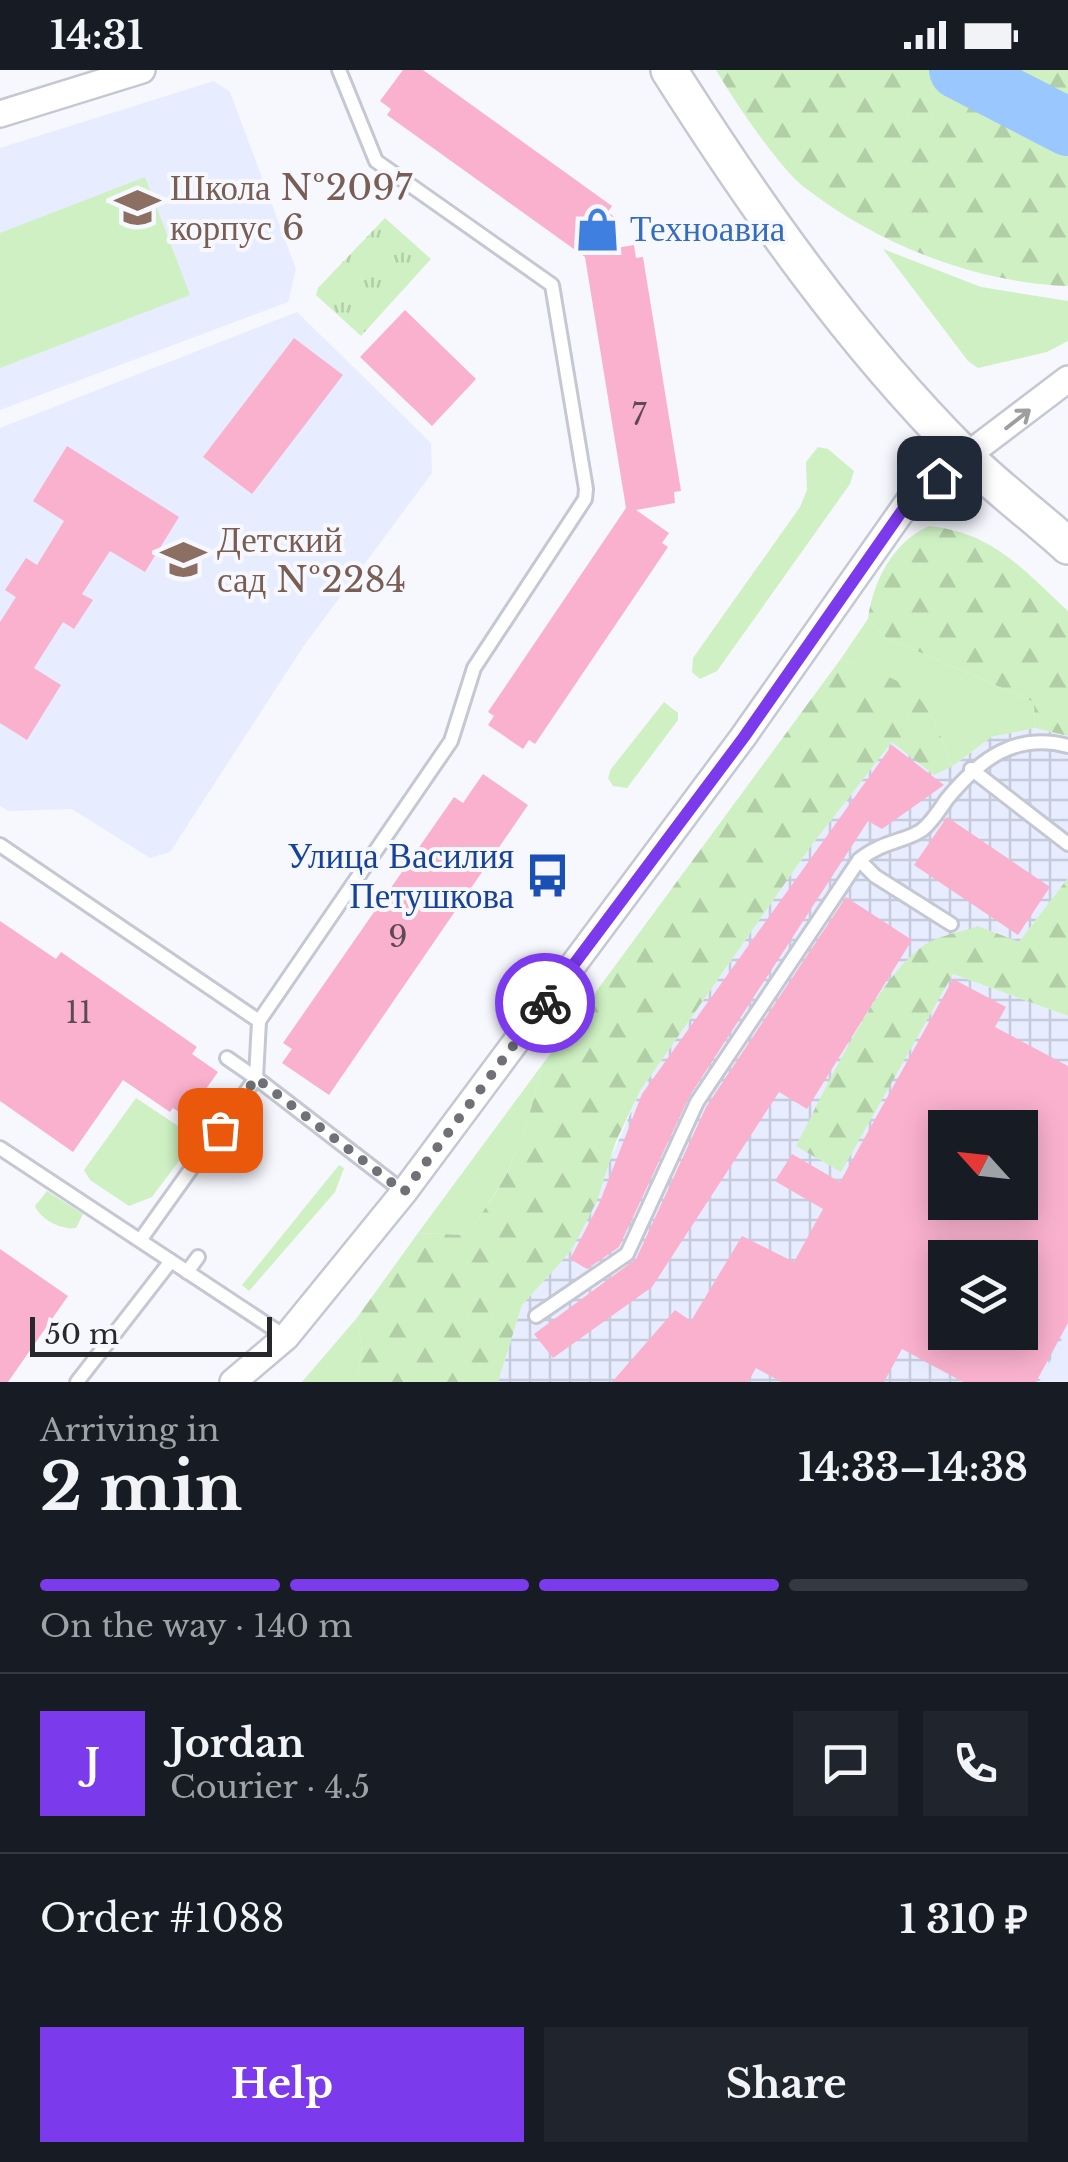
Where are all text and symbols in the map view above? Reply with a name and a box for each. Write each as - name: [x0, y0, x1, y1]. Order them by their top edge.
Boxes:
- text: 14:31: [50, 12, 143, 59]
- place label: Школа №2097 корпус 6: [170, 166, 413, 249]
- school or university icon: Школа №2097 корпус 6: [113, 184, 161, 232]
- shop icon: Техноавиа: [573, 205, 621, 253]
- place label: Техноавиа: [630, 207, 786, 250]
- house number: 7: [631, 396, 647, 433]
- one-way arrow: [1004, 408, 1031, 429]
- pin: [897, 436, 982, 521]
- icon: home: [912, 451, 967, 506]
- place label: Детский сад №2284: [217, 518, 406, 601]
- school or university icon: Детский сад №2284: [160, 536, 208, 584]
- place label: Улица Василия Петушкова: [287, 834, 514, 917]
- bus stop icon: Улица Василия Петушкова: [523, 852, 571, 900]
- house number: 9: [388, 918, 408, 955]
- courier: [495, 953, 595, 1053]
- icon: bike: [518, 976, 573, 1031]
- house number: 11: [66, 994, 92, 1031]
- pin: [178, 1088, 263, 1173]
- icon: bag: [193, 1103, 248, 1158]
- north arrow: [928, 1110, 1038, 1220]
- map controls: [928, 1110, 1038, 1350]
- button: layers: [928, 1240, 1038, 1350]
- scale bar: [30, 1312, 272, 1356]
- text: 50 m: [45, 1317, 119, 1352]
- text: Arriving in: [40, 1410, 219, 1450]
- text: 14:33–14:38: [798, 1444, 1028, 1491]
- text: 2 min: [40, 1447, 242, 1528]
- text: On the way · 140 m: [40, 1606, 353, 1646]
- button: chat: [793, 1711, 898, 1816]
- button: phone: [923, 1711, 1028, 1816]
- text: Jordan: [170, 1720, 304, 1767]
- text: J: [85, 1740, 100, 1787]
- text: Courier · 4.5: [170, 1767, 370, 1807]
- text: Order #1088: [40, 1895, 285, 1942]
- text: 1 310 ₽: [900, 1896, 1028, 1943]
- button: Help: [40, 2027, 524, 2142]
- button: Share: [544, 2027, 1028, 2142]

